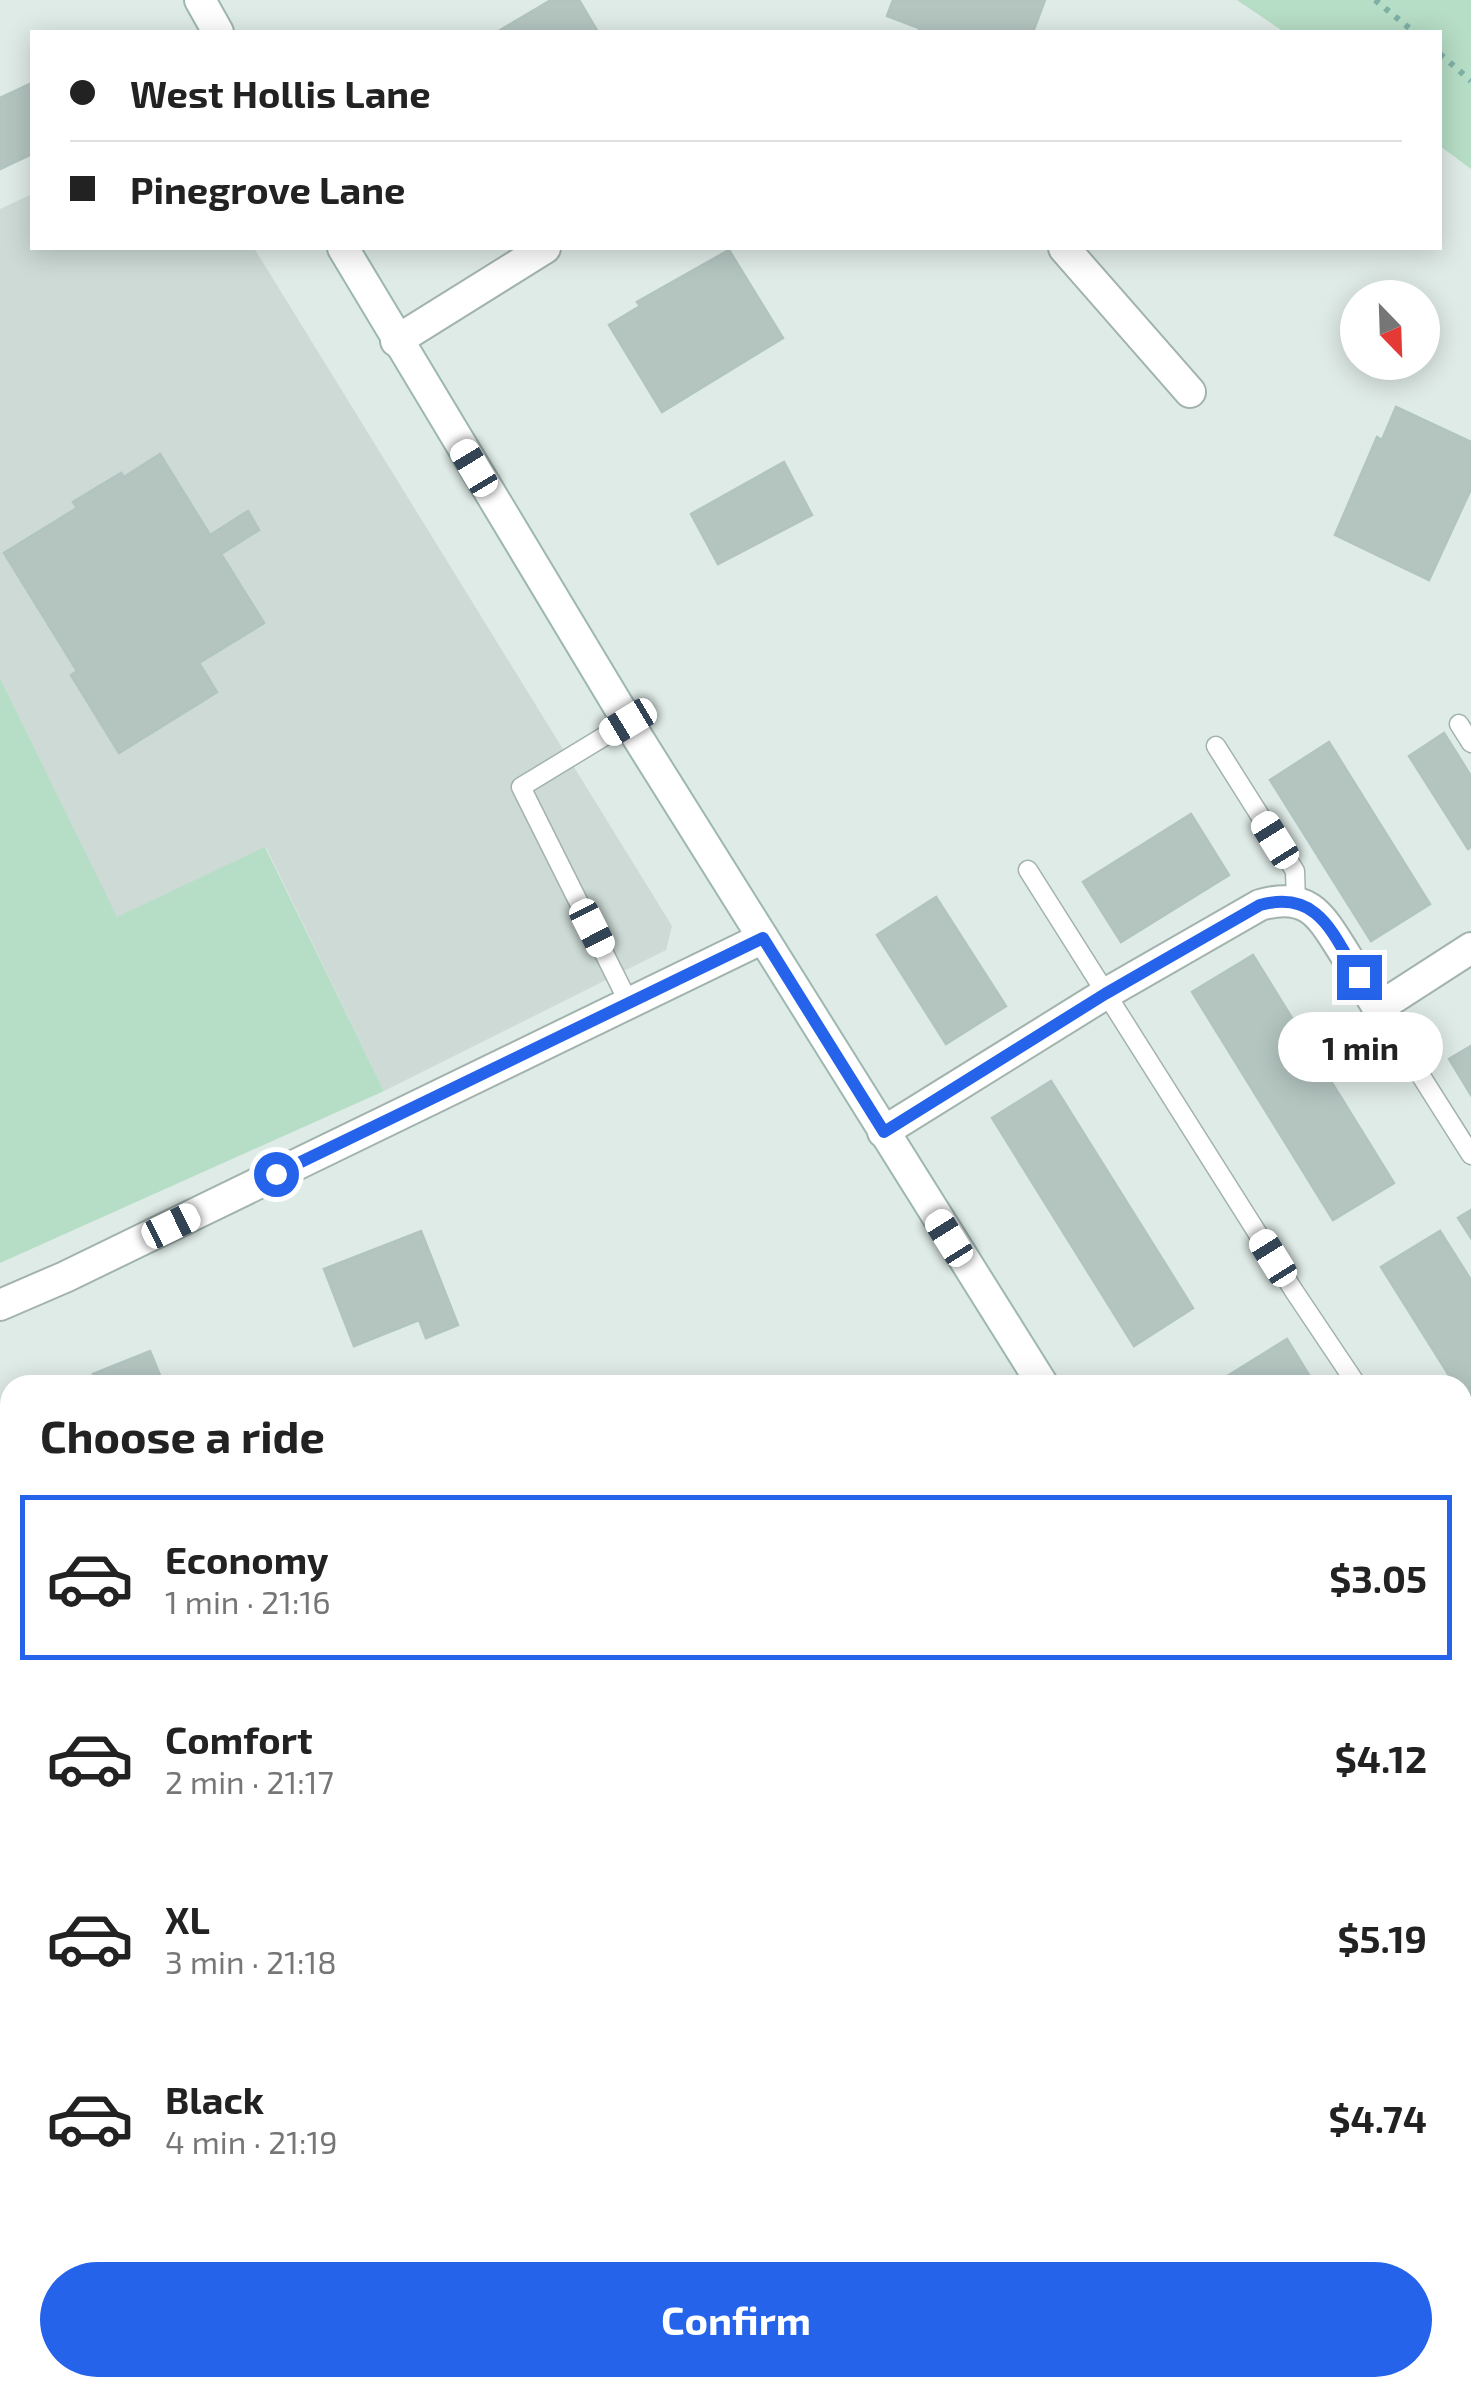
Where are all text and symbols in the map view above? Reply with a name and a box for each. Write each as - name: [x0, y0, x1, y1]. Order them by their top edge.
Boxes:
- text: West Hollis Lane: [130, 70, 431, 116]
- text: Pinegrove Lane: [130, 166, 405, 212]
- north arrow: [1340, 280, 1440, 380]
- map controls: [1340, 280, 1440, 380]
- car: [446, 435, 502, 501]
- car: [595, 694, 661, 750]
- car: [1246, 807, 1304, 873]
- car: [565, 894, 619, 962]
- route end: [1337, 955, 1382, 1000]
- callout: 1 min: [1276, 1012, 1442, 1082]
- text: 1 min: [1322, 1028, 1399, 1066]
- route start: [254, 1152, 299, 1197]
- car: [137, 1199, 205, 1253]
- car: [920, 1205, 978, 1271]
- car: [1244, 1225, 1302, 1291]
- text: Choose a ride: [40, 1408, 325, 1462]
- icon: car: [45, 1533, 135, 1623]
- text: Economy: [165, 1536, 329, 1582]
- text: $3.05: [1329, 1555, 1427, 1601]
- text: 1 min · 21:16: [165, 1582, 331, 1620]
- icon: car: [45, 1713, 135, 1803]
- text: Comfort: [165, 1716, 313, 1762]
- text: $4.12: [1335, 1735, 1427, 1781]
- text: 2 min · 21:17: [165, 1762, 334, 1800]
- icon: car: [45, 1893, 135, 1983]
- text: XL: [165, 1896, 210, 1942]
- text: $5.19: [1338, 1915, 1427, 1961]
- text: 3 min · 21:18: [165, 1942, 337, 1980]
- icon: car: [45, 2073, 135, 2163]
- text: Black: [165, 2076, 264, 2122]
- text: $4.74: [1328, 2095, 1427, 2141]
- text: 4 min · 21:19: [165, 2122, 338, 2160]
- button: Confirm: [40, 2262, 1432, 2377]

